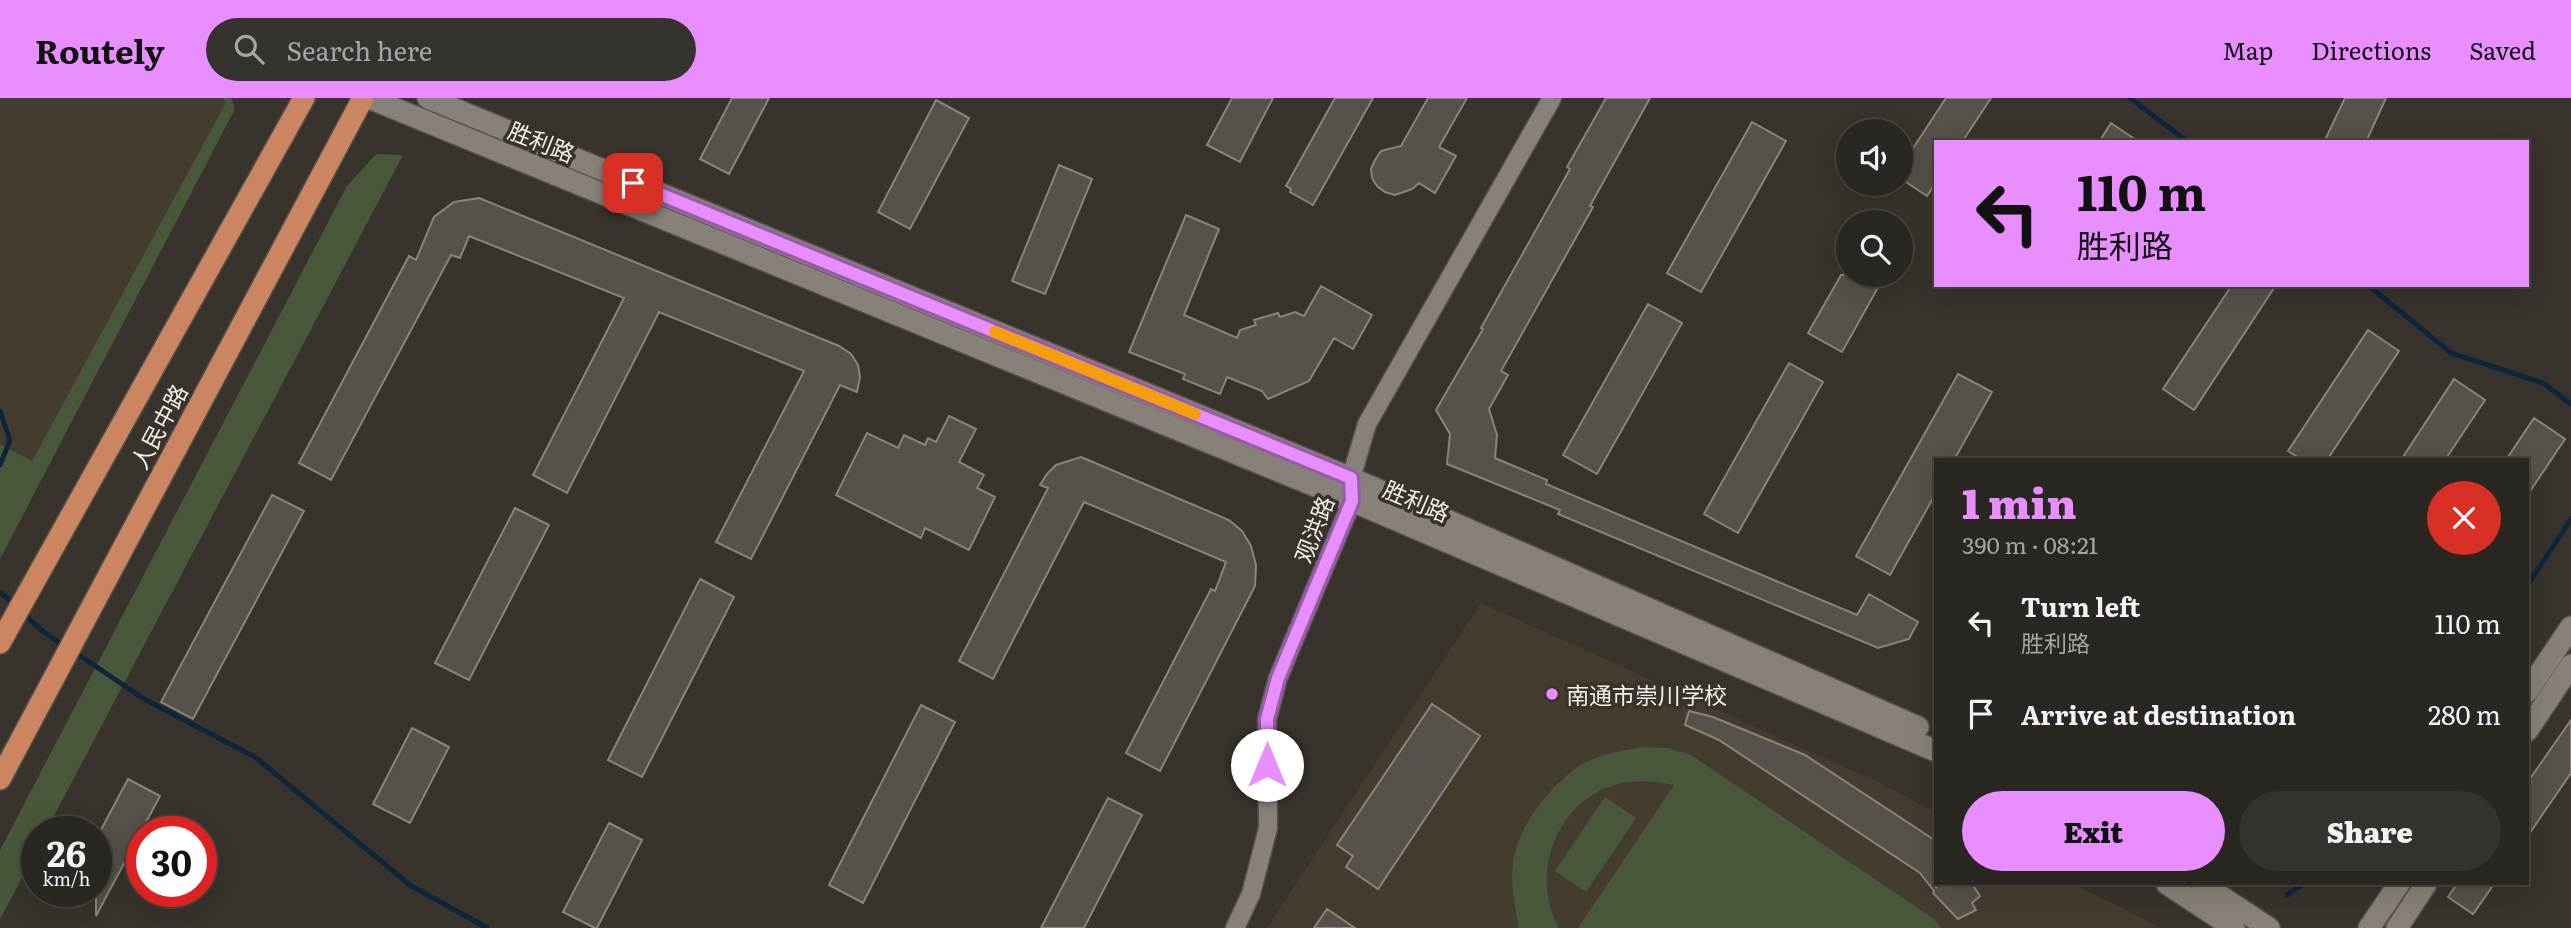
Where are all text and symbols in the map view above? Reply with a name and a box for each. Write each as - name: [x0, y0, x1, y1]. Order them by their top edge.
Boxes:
- search box: [206, 18, 696, 81]
- text: Routely: [35, 25, 164, 74]
- icon: search: [230, 30, 268, 68]
- text: Search here: [286, 30, 432, 69]
- text: Map: [2222, 32, 2273, 67]
- text: Directions: [2311, 32, 2431, 67]
- text: Saved: [2469, 32, 2536, 67]
- street label: 胜利路: [504, 112, 580, 170]
- map controls: [1836, 119, 1913, 287]
- button: sound: [1836, 119, 1913, 196]
- pin: [603, 153, 663, 213]
- text: 110 m: [2077, 153, 2206, 226]
- icon: arrive: [614, 164, 652, 202]
- icon: left: [1962, 168, 2053, 259]
- button: search: [1836, 210, 1913, 287]
- text: 胜利路: [2077, 220, 2173, 268]
- street label: 人民中路: [121, 377, 195, 475]
- text: 1 min: [1962, 470, 2077, 532]
- street label: 胜利路: [1379, 471, 1455, 529]
- button: close: [2427, 481, 2501, 555]
- street label: 观洪路: [1285, 491, 1341, 567]
- text: 390 m · 08:21: [1962, 527, 2098, 561]
- text: Turn left: [2021, 586, 2140, 625]
- text: 110 m: [2434, 603, 2501, 642]
- icon: left: [1962, 604, 2000, 642]
- text: 胜利路: [2021, 625, 2090, 659]
- place label: 南通市崇川学校: [1566, 677, 1727, 711]
- marker: 南通市崇川学校: [1544, 686, 1560, 702]
- text: Arrive at destination: [2021, 694, 2296, 733]
- text: 280 m: [2428, 694, 2501, 733]
- icon: arrive: [1962, 695, 2000, 733]
- position arrow: [1230, 728, 1304, 802]
- button: Exit: [1962, 791, 2225, 871]
- button: Share: [2239, 791, 2501, 871]
- speed limit sign: 30: [126, 816, 217, 907]
- text: 26: [47, 826, 86, 878]
- text: km/h: [43, 865, 90, 892]

